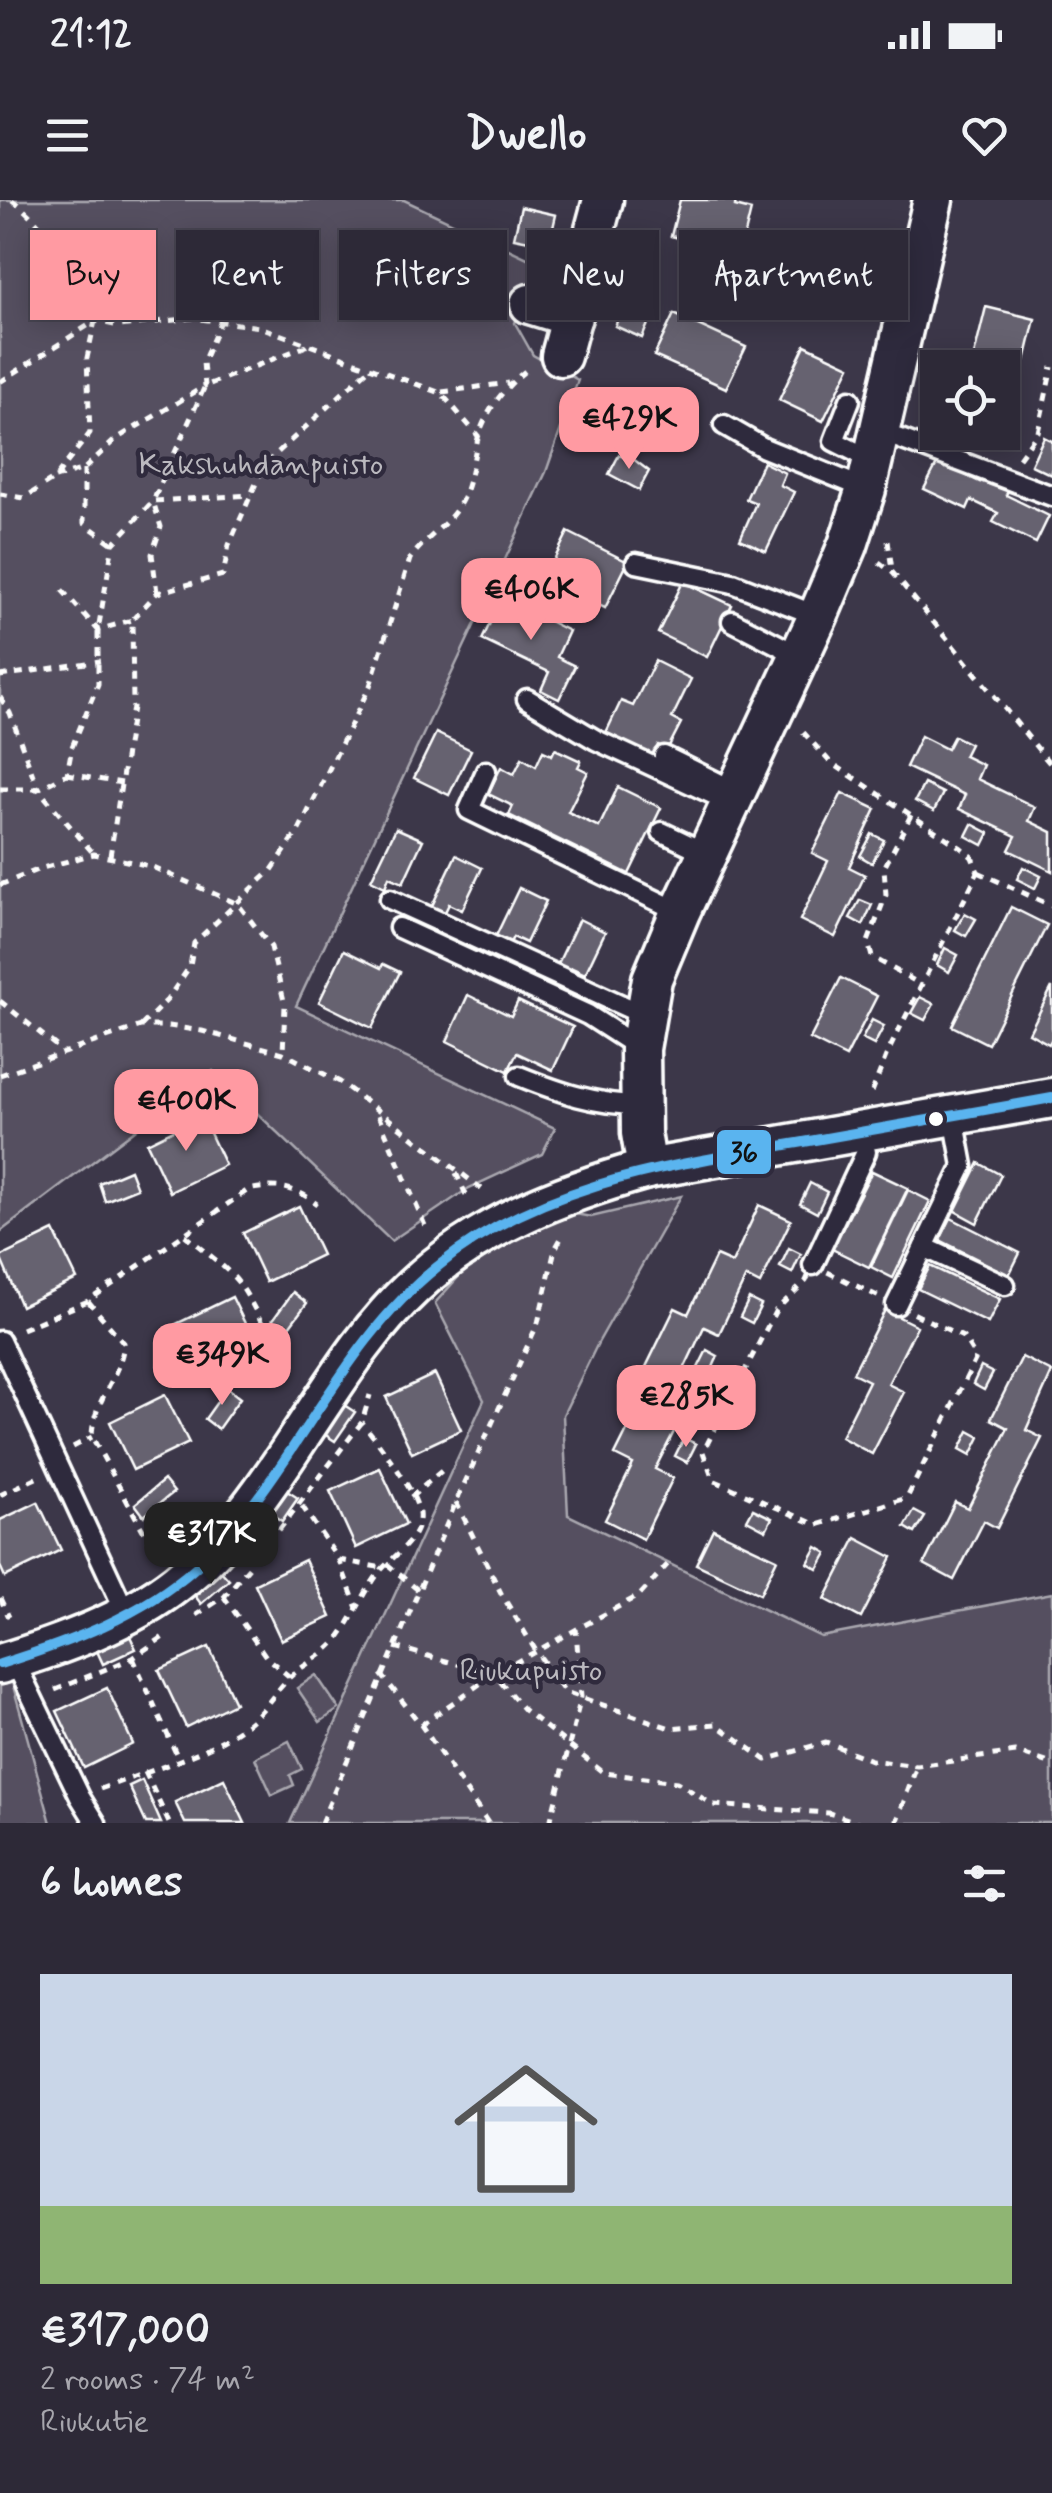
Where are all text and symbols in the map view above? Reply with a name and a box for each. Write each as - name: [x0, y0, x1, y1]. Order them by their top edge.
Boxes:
- text: 21:12: [50, 11, 132, 60]
- text: Dwello: [466, 106, 586, 165]
- icon: menu: [40, 108, 95, 163]
- icon: heart: [957, 108, 1012, 163]
- chip: Buy: [30, 230, 156, 320]
- chip: Rent: [176, 230, 319, 320]
- chip: Filters: [339, 230, 507, 320]
- chip: New: [527, 230, 659, 320]
- chip: Apartment: [679, 230, 908, 320]
- map controls: [920, 350, 1020, 450]
- button: locate: [920, 350, 1020, 450]
- pin: €429K: [559, 387, 699, 472]
- text: €429K: [581, 398, 677, 440]
- park label: Kakshuhdanpuisto: [139, 444, 383, 486]
- pin: €406K: [461, 558, 601, 643]
- text: €406K: [483, 569, 579, 611]
- pin: €400K: [116, 1069, 256, 1154]
- text: €400K: [136, 1080, 236, 1122]
- unlabelled marker: [926, 1109, 946, 1129]
- line badge: 36: [715, 1128, 773, 1176]
- text: 36: [730, 1136, 758, 1173]
- pin: €349K: [152, 1323, 292, 1408]
- text: €349K: [175, 1334, 269, 1376]
- pin: €285K: [616, 1365, 756, 1450]
- text: €285K: [639, 1376, 733, 1418]
- pin: €317K: [141, 1502, 281, 1587]
- text: €317K: [166, 1513, 256, 1555]
- park label: Riukupuisto: [460, 1650, 602, 1692]
- text: 6 homes: [40, 1856, 183, 1911]
- icon: filters: [957, 1856, 1012, 1911]
- icon: home: [436, 2039, 616, 2219]
- text: €317,000: [40, 2304, 210, 2359]
- text: 2 rooms · 74 m²: [40, 2359, 255, 2401]
- text: Riukutie: [40, 2401, 149, 2443]

